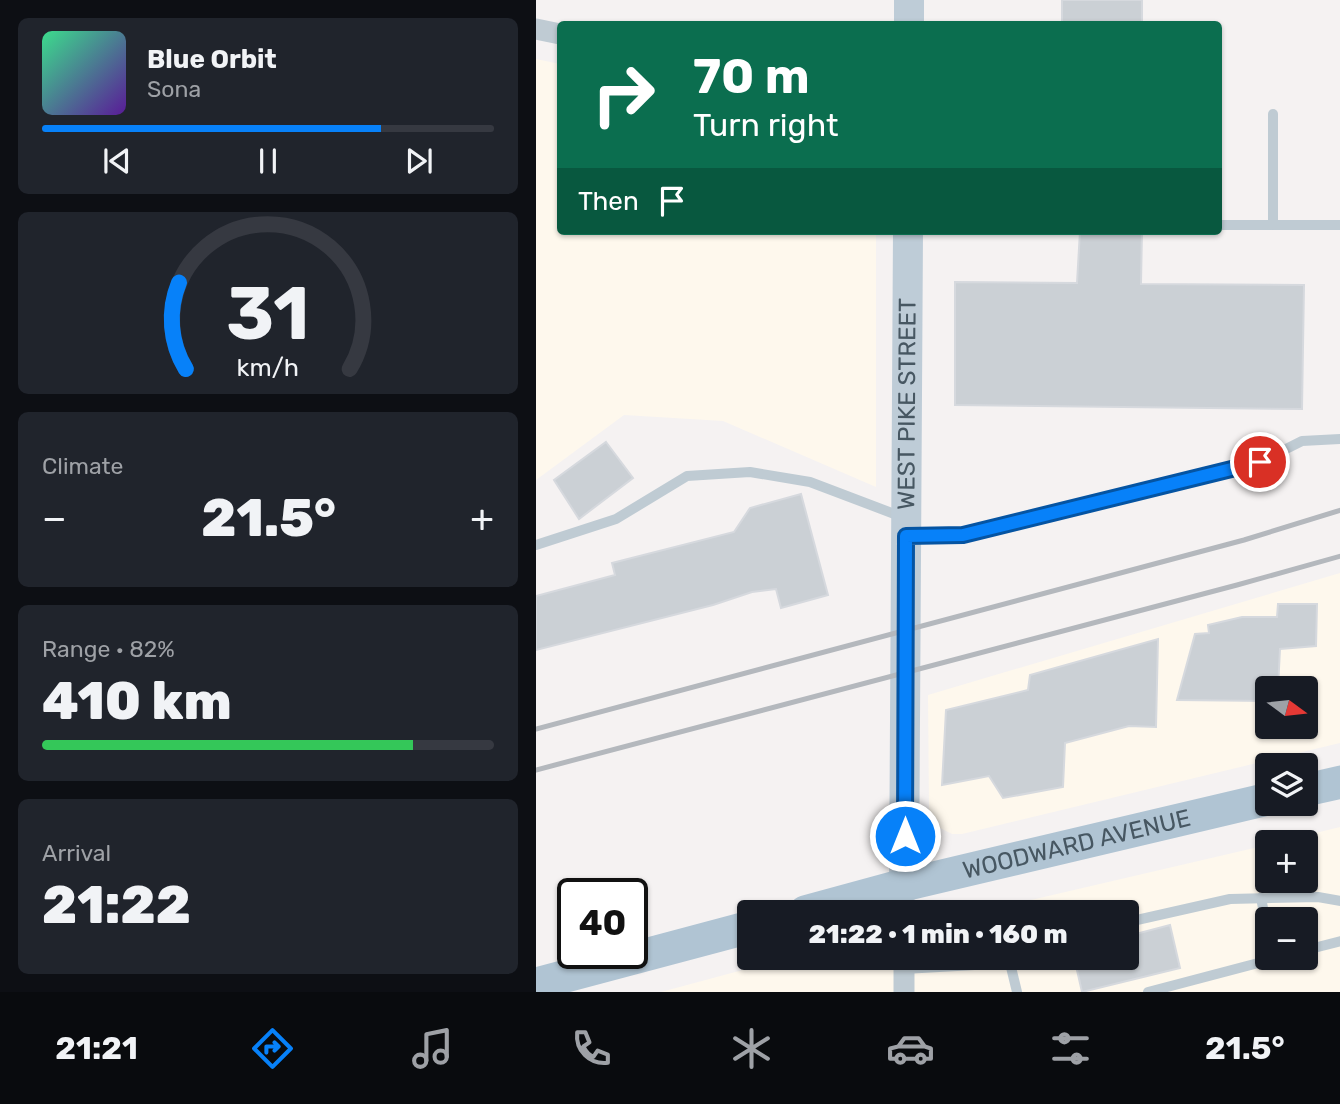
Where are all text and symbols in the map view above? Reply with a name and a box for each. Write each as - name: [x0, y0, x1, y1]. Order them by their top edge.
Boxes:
- text: Blue Orbit: [147, 44, 277, 75]
- text: 70 m: [693, 47, 810, 105]
- icon: right: [578, 49, 669, 140]
- text: Sona: [147, 75, 201, 103]
- text: Turn right: [693, 106, 838, 144]
- icon: previous: [98, 142, 136, 180]
- icon: pause: [249, 142, 287, 180]
- icon: next: [400, 142, 438, 180]
- icon: arrive: [653, 182, 691, 220]
- text: Then: [578, 186, 639, 217]
- text: 31: [226, 271, 310, 357]
- street label: WEST PIKE STREET: [892, 298, 922, 510]
- text: km/h: [237, 352, 299, 381]
- pin: [1230, 432, 1290, 492]
- icon: arrive: [1241, 443, 1279, 481]
- text: Climate: [42, 452, 123, 480]
- text: 21.5°: [201, 487, 336, 549]
- text: −: [42, 495, 67, 541]
- text: +: [470, 495, 494, 541]
- text: Range · 82%: [42, 635, 175, 663]
- text: 410 km: [42, 670, 232, 732]
- north arrow: [1255, 676, 1318, 738]
- map controls: [1255, 676, 1318, 970]
- button: layers: [1255, 753, 1318, 816]
- position arrow: [868, 799, 942, 873]
- street label: WOODWARD AVENUE: [960, 804, 1193, 885]
- button: +: [1255, 830, 1318, 893]
- text: Arrival: [42, 839, 111, 867]
- text: 21:22: [42, 874, 191, 936]
- speed limit sign: 40: [557, 878, 648, 969]
- button: −: [1255, 907, 1318, 970]
- text: 21:22 · 1 min · 160 m: [808, 919, 1068, 950]
- icon: directions: [248, 1024, 297, 1073]
- icon: music: [408, 1024, 457, 1073]
- icon: phone: [567, 1024, 616, 1073]
- icon: climate: [727, 1024, 776, 1073]
- icon: car: [886, 1024, 935, 1073]
- icon: filters: [1046, 1024, 1095, 1073]
- text: 21:21: [55, 1029, 138, 1067]
- text: 21.5°: [1205, 1029, 1285, 1067]

